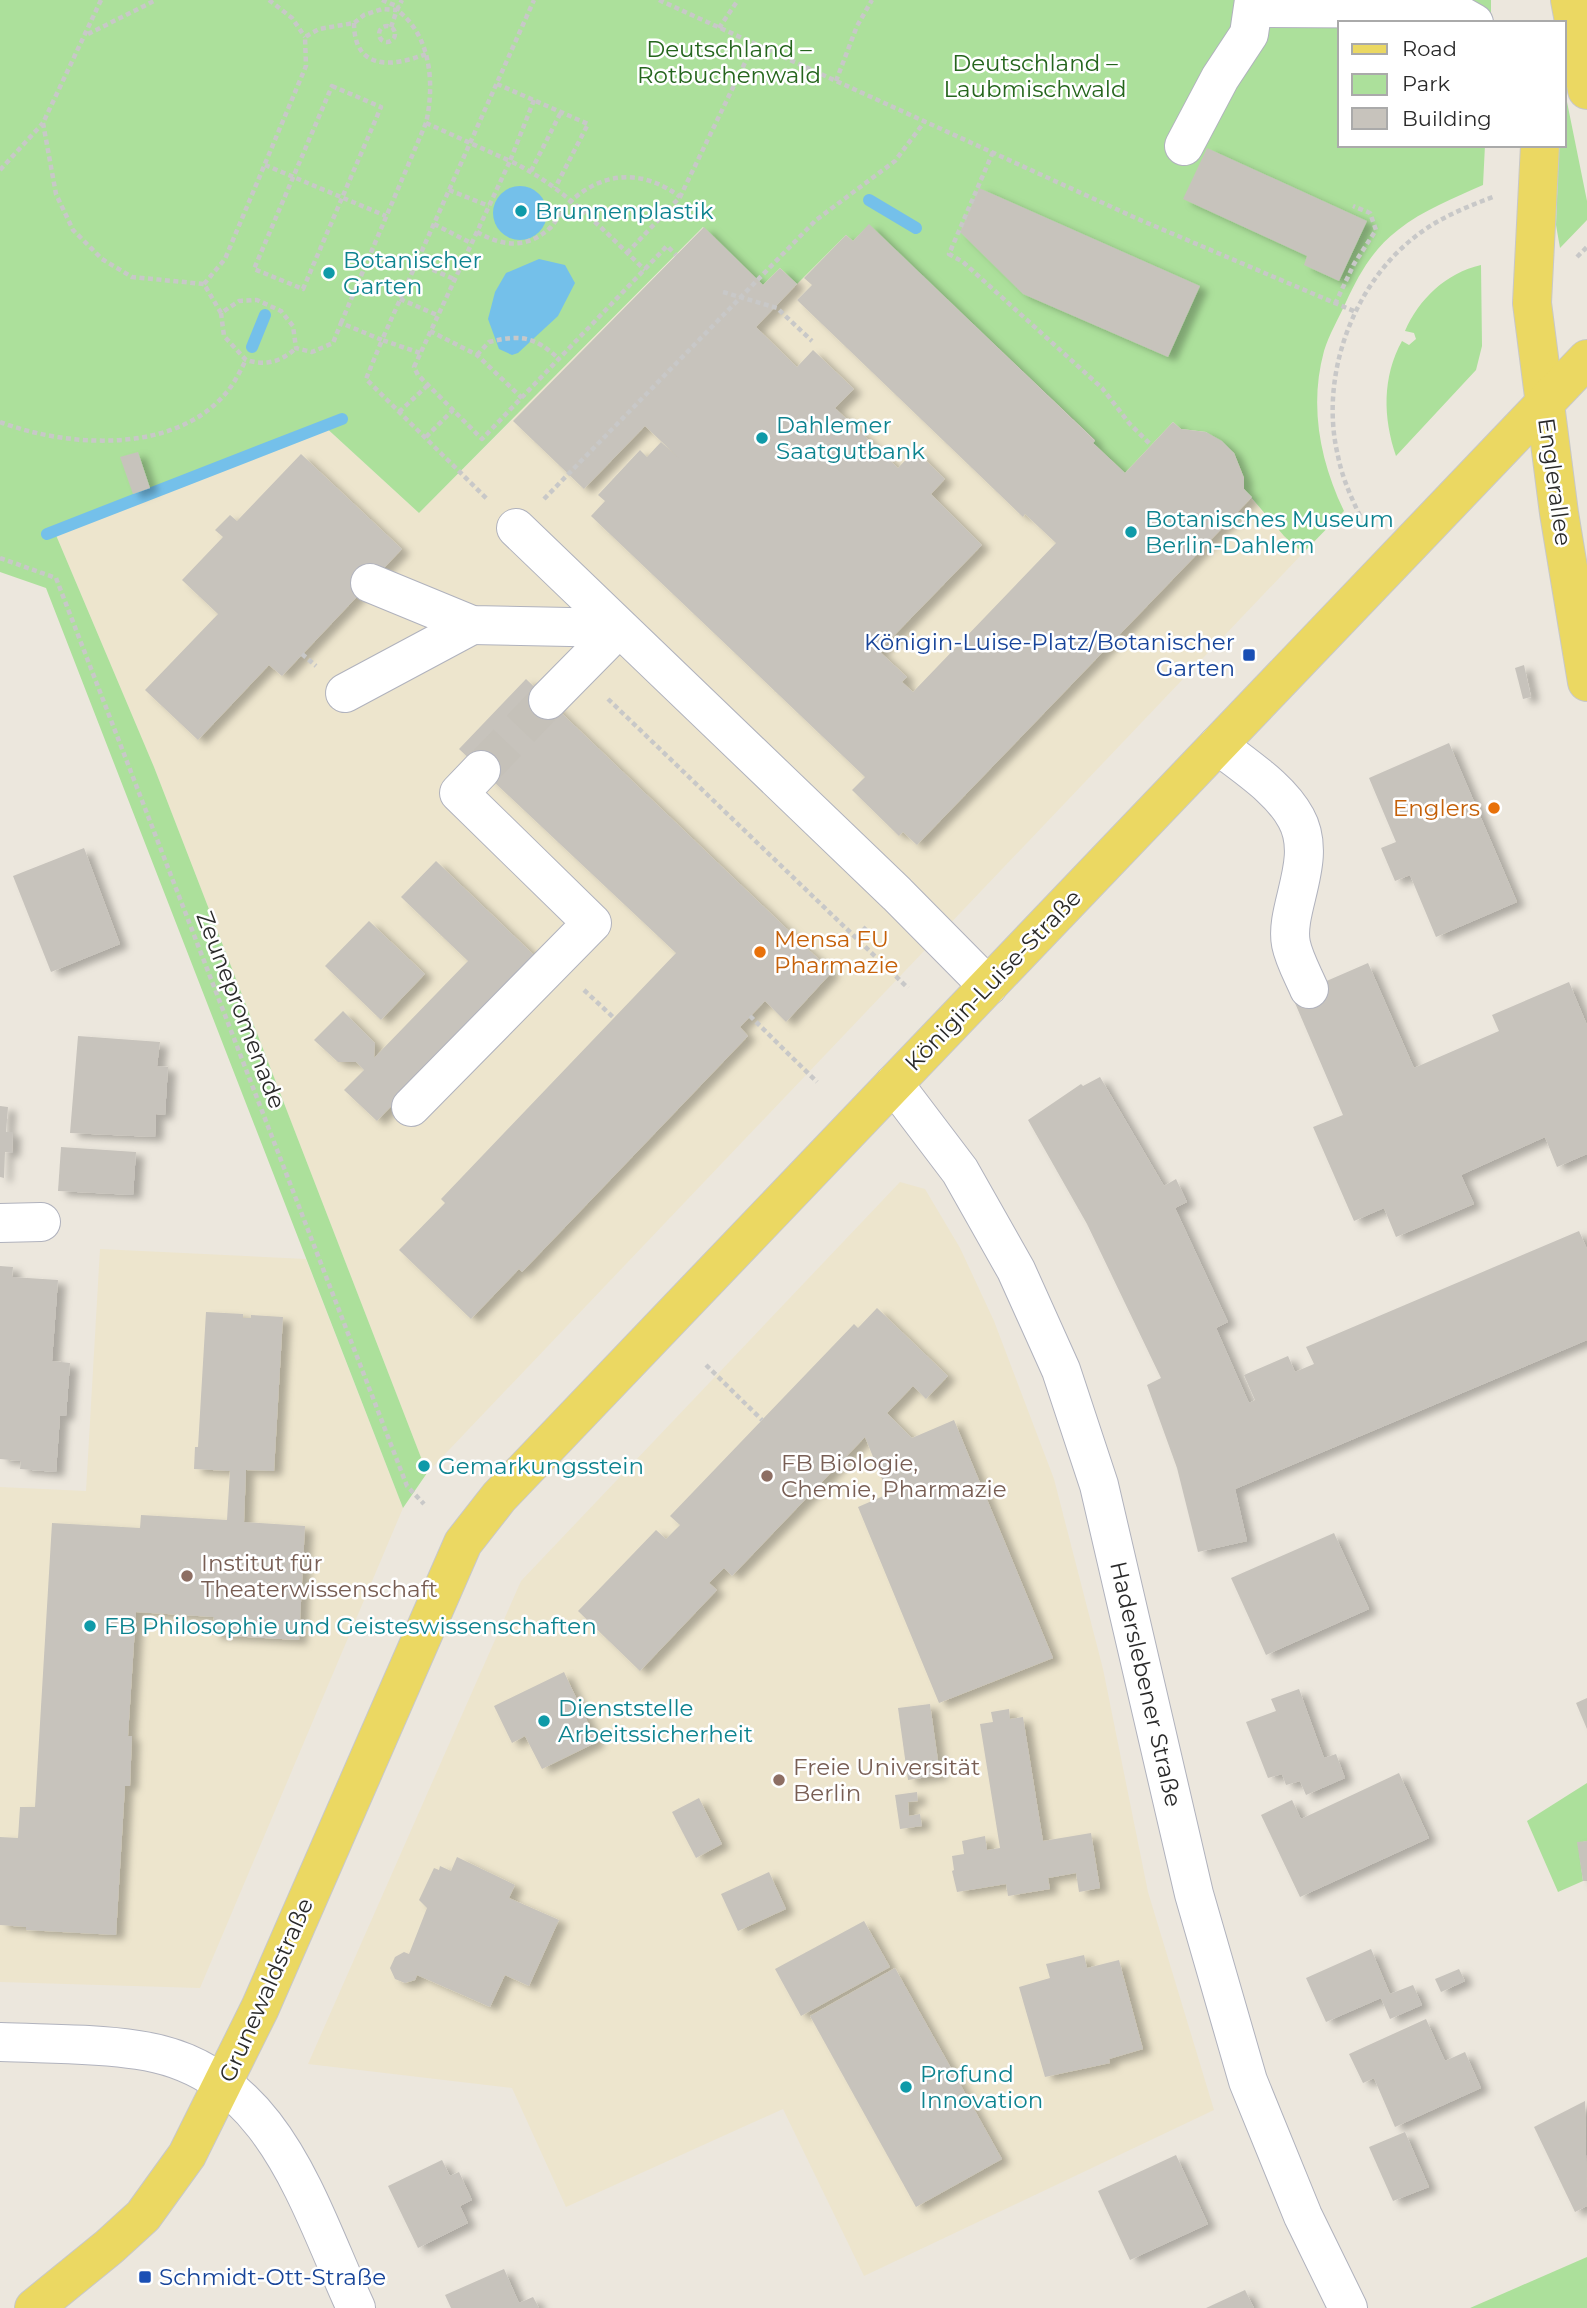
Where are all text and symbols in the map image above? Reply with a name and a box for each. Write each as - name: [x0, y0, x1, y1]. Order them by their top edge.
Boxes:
- legend: [1338, 21, 1566, 147]
- park label: Deutschland – Rotbuchenwald: [637, 35, 821, 89]
- text: Road: [1402, 36, 1457, 61]
- park label: Deutschland – Laubmischwald: [943, 49, 1127, 103]
- text: Park: [1402, 71, 1450, 96]
- text: Building: [1402, 106, 1492, 131]
- place label: Brunnenplastik: [535, 197, 714, 225]
- marker: Brunnenplastik: [513, 203, 529, 219]
- place label: Botanischer Garten: [343, 246, 482, 300]
- marker: Botanischer Garten: [321, 265, 337, 281]
- place label: Dahlemer Saatgutbank: [776, 411, 925, 465]
- street label: Englerallee: [1532, 416, 1578, 548]
- marker: Dahlemer Saatgutbank: [754, 430, 770, 446]
- place label: Botanisches Museum Berlin-Dahlem: [1145, 505, 1394, 559]
- marker: Botanisches Museum Berlin-Dahlem: [1123, 524, 1139, 540]
- place label: Königin-Luise-Platz/Botanischer Garten: [864, 628, 1235, 682]
- marker: Königin-Luise-Platz/Botanischer Garten: [1241, 647, 1257, 663]
- place label: Englers: [1393, 794, 1480, 822]
- marker: Englers: [1486, 800, 1502, 816]
- street label: Königin-Luise-Straße: [899, 883, 1087, 1077]
- street label: Zeunepromenade: [190, 907, 292, 1113]
- place label: Mensa FU Pharmazie: [774, 925, 898, 979]
- marker: Mensa FU Pharmazie: [752, 944, 768, 960]
- place label: FB Biologie, Chemie, Pharmazie: [781, 1449, 1007, 1503]
- place label: Gemarkungsstein: [438, 1452, 644, 1480]
- marker: Gemarkungsstein: [416, 1458, 432, 1474]
- marker: FB Biologie, Chemie, Pharmazie: [759, 1468, 775, 1484]
- place label: Institut für Theaterwissenschaft: [201, 1549, 438, 1603]
- street label: Haderslebener Straße: [1104, 1559, 1188, 1809]
- marker: Institut für Theaterwissenschaft: [179, 1568, 195, 1584]
- place label: FB Philosophie und Geisteswissenschaften: [104, 1612, 597, 1640]
- marker: FB Philosophie und Geisteswissenschaften: [82, 1618, 98, 1634]
- place label: Dienststelle Arbeitssicherheit: [558, 1694, 753, 1748]
- marker: Dienststelle Arbeitssicherheit: [536, 1713, 552, 1729]
- place label: Freie Universität Berlin: [793, 1753, 980, 1807]
- marker: Freie Universität Berlin: [771, 1772, 787, 1788]
- street label: Grunewaldstraße: [213, 1894, 319, 2086]
- place label: Profund Innovation: [920, 2060, 1043, 2114]
- marker: Profund Innovation: [898, 2079, 914, 2095]
- place label: Schmidt-Ott-Straße: [159, 2263, 386, 2291]
- marker: Schmidt-Ott-Straße: [137, 2269, 153, 2285]

